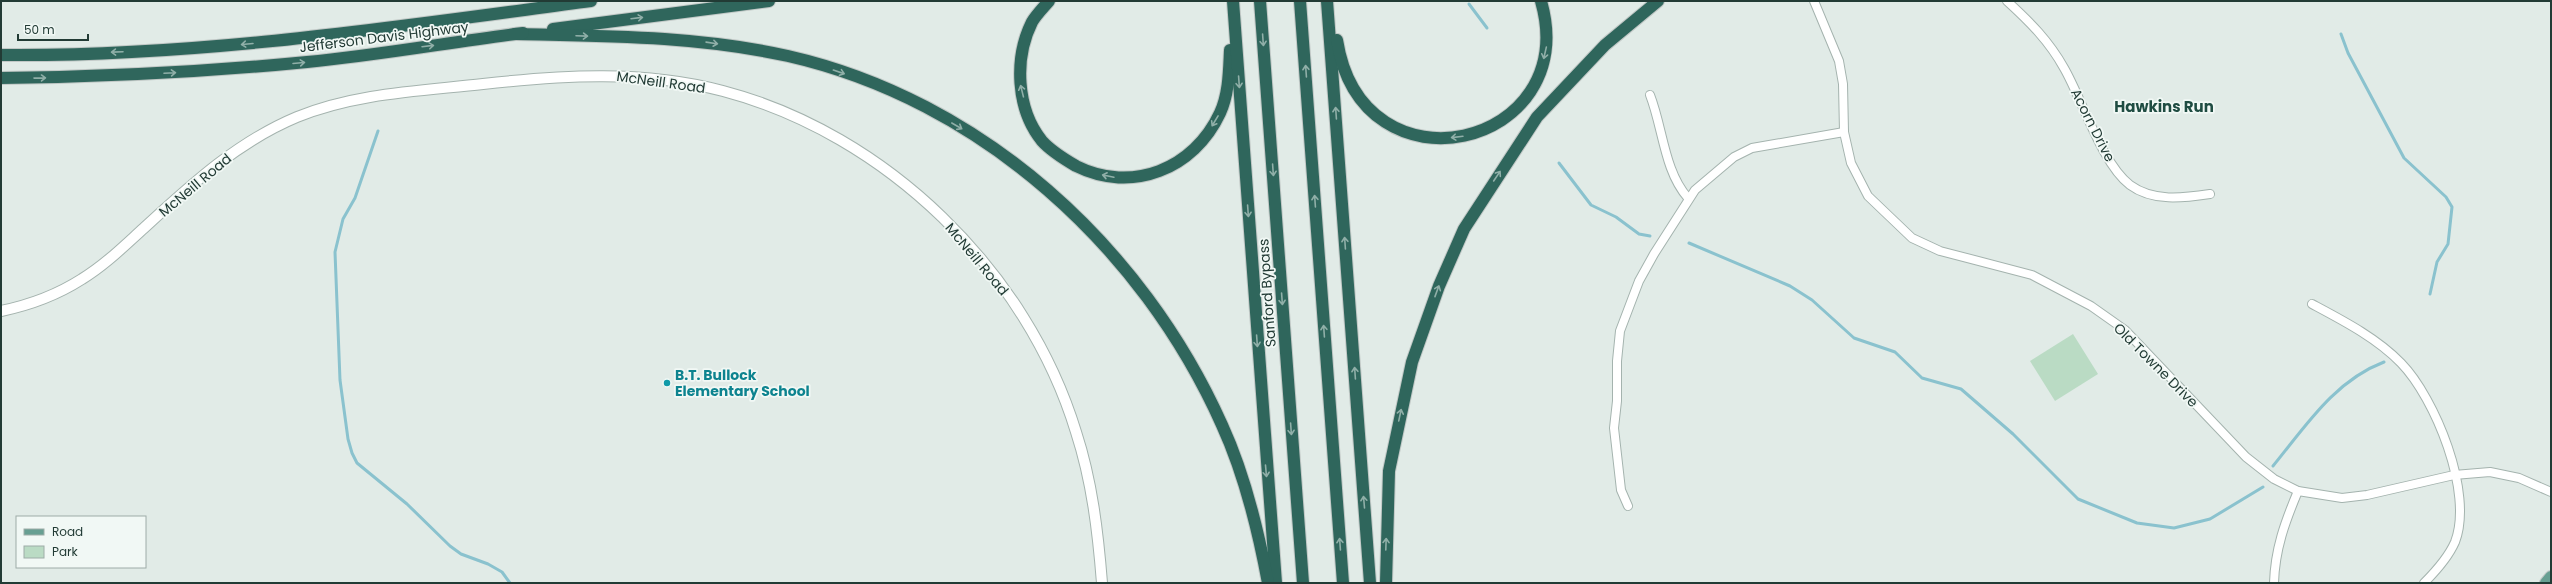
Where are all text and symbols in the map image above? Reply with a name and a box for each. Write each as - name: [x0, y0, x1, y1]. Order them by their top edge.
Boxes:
- one-way arrow: [631, 14, 644, 22]
- scale bar: [18, 16, 88, 42]
- street label: Jefferson Davis Highway: [298, 17, 470, 57]
- text: 50 m: [24, 21, 55, 38]
- one-way arrow: [575, 32, 588, 39]
- one-way arrow: [1260, 33, 1267, 46]
- one-way arrow: [705, 39, 718, 47]
- one-way arrow: [241, 41, 254, 48]
- one-way arrow: [421, 42, 434, 50]
- one-way arrow: [1540, 46, 1548, 59]
- one-way arrow: [111, 49, 124, 56]
- one-way arrow: [292, 59, 305, 66]
- one-way arrow: [1302, 65, 1309, 78]
- street label: McNeill Road: [615, 66, 707, 98]
- one-way arrow: [832, 68, 844, 76]
- one-way arrow: [163, 69, 176, 77]
- one-way arrow: [33, 74, 46, 82]
- one-way arrow: [1235, 75, 1242, 88]
- one-way arrow: [1017, 85, 1025, 98]
- street label: Acorn Drive: [2066, 85, 2120, 165]
- district label: Hawkins Run: [2114, 96, 2214, 117]
- one-way arrow: [1332, 107, 1339, 120]
- one-way arrow: [1211, 115, 1219, 126]
- one-way arrow: [950, 122, 962, 130]
- one-way arrow: [1451, 133, 1464, 141]
- street label: McNeill Road: [154, 149, 236, 221]
- one-way arrow: [1269, 163, 1276, 176]
- one-way arrow: [1493, 171, 1501, 182]
- one-way arrow: [1101, 172, 1114, 180]
- one-way arrow: [1311, 195, 1318, 208]
- one-way arrow: [1244, 204, 1251, 217]
- street label: McNeill Road: [941, 218, 1013, 300]
- one-way arrow: [1341, 237, 1348, 250]
- street label: Sanford Bypass: [1253, 238, 1281, 348]
- one-way arrow: [1433, 285, 1441, 297]
- one-way arrow: [1279, 292, 1286, 305]
- street label: Old Towne Drive: [2109, 318, 2203, 412]
- one-way arrow: [1321, 325, 1328, 338]
- one-way arrow: [1253, 334, 1260, 347]
- place label: B.T. Bullock Elementary School: [675, 365, 810, 401]
- one-way arrow: [1352, 367, 1359, 380]
- marker: B.T. Bullock Elementary School: [662, 378, 672, 388]
- one-way arrow: [1397, 409, 1405, 422]
- one-way arrow: [1288, 422, 1295, 435]
- one-way arrow: [1263, 464, 1270, 477]
- one-way arrow: [1360, 496, 1368, 509]
- legend: [16, 516, 146, 568]
- text: Road: [52, 523, 83, 540]
- one-way arrow: [1337, 538, 1344, 551]
- one-way arrow: [1382, 538, 1390, 551]
- text: Park: [52, 543, 79, 560]

